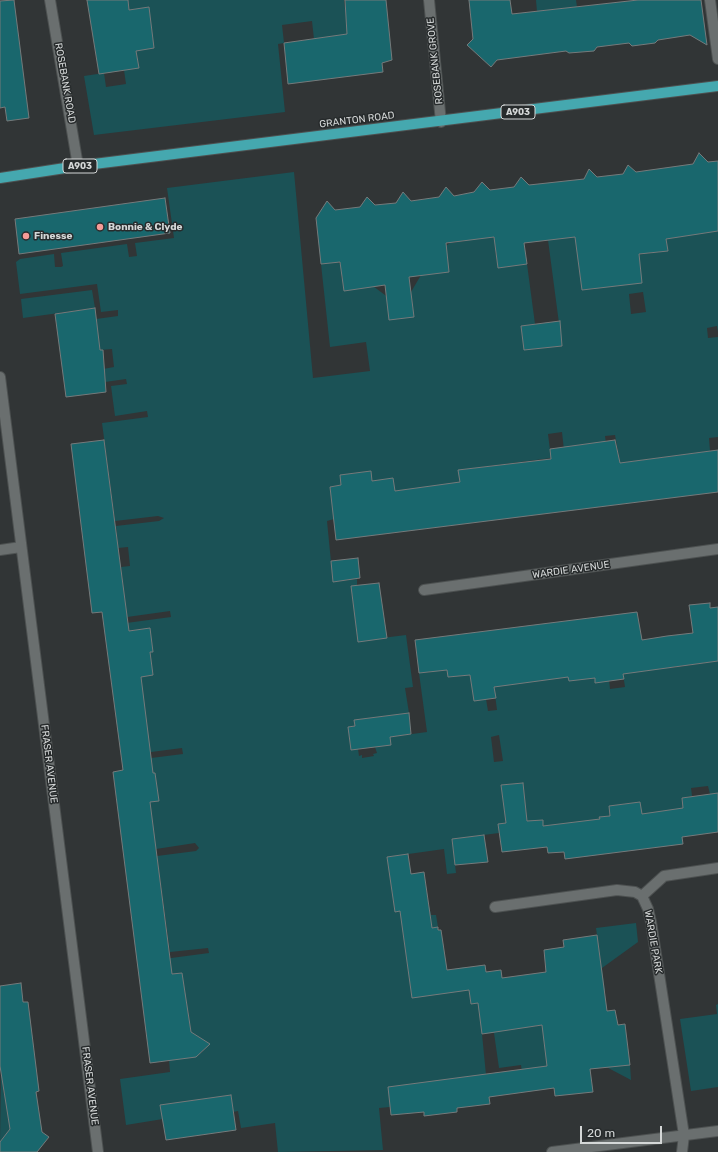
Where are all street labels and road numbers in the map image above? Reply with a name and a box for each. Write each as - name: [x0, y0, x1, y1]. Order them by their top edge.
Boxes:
- street label: ROSEBANK GROVE: [424, 17, 446, 105]
- street label: ROSEBANK ROAD: [52, 42, 78, 124]
- road number: A903: [501, 105, 535, 119]
- street label: GRANTON ROAD: [319, 109, 395, 131]
- road number: A903: [63, 159, 97, 173]
- street label: WARDIE AVENUE: [532, 559, 610, 581]
- street label: FRASER AVENUE: [38, 724, 60, 804]
- street label: WARDIE PARK: [641, 909, 665, 975]
- street label: FRASER AVENUE: [79, 1046, 101, 1126]

